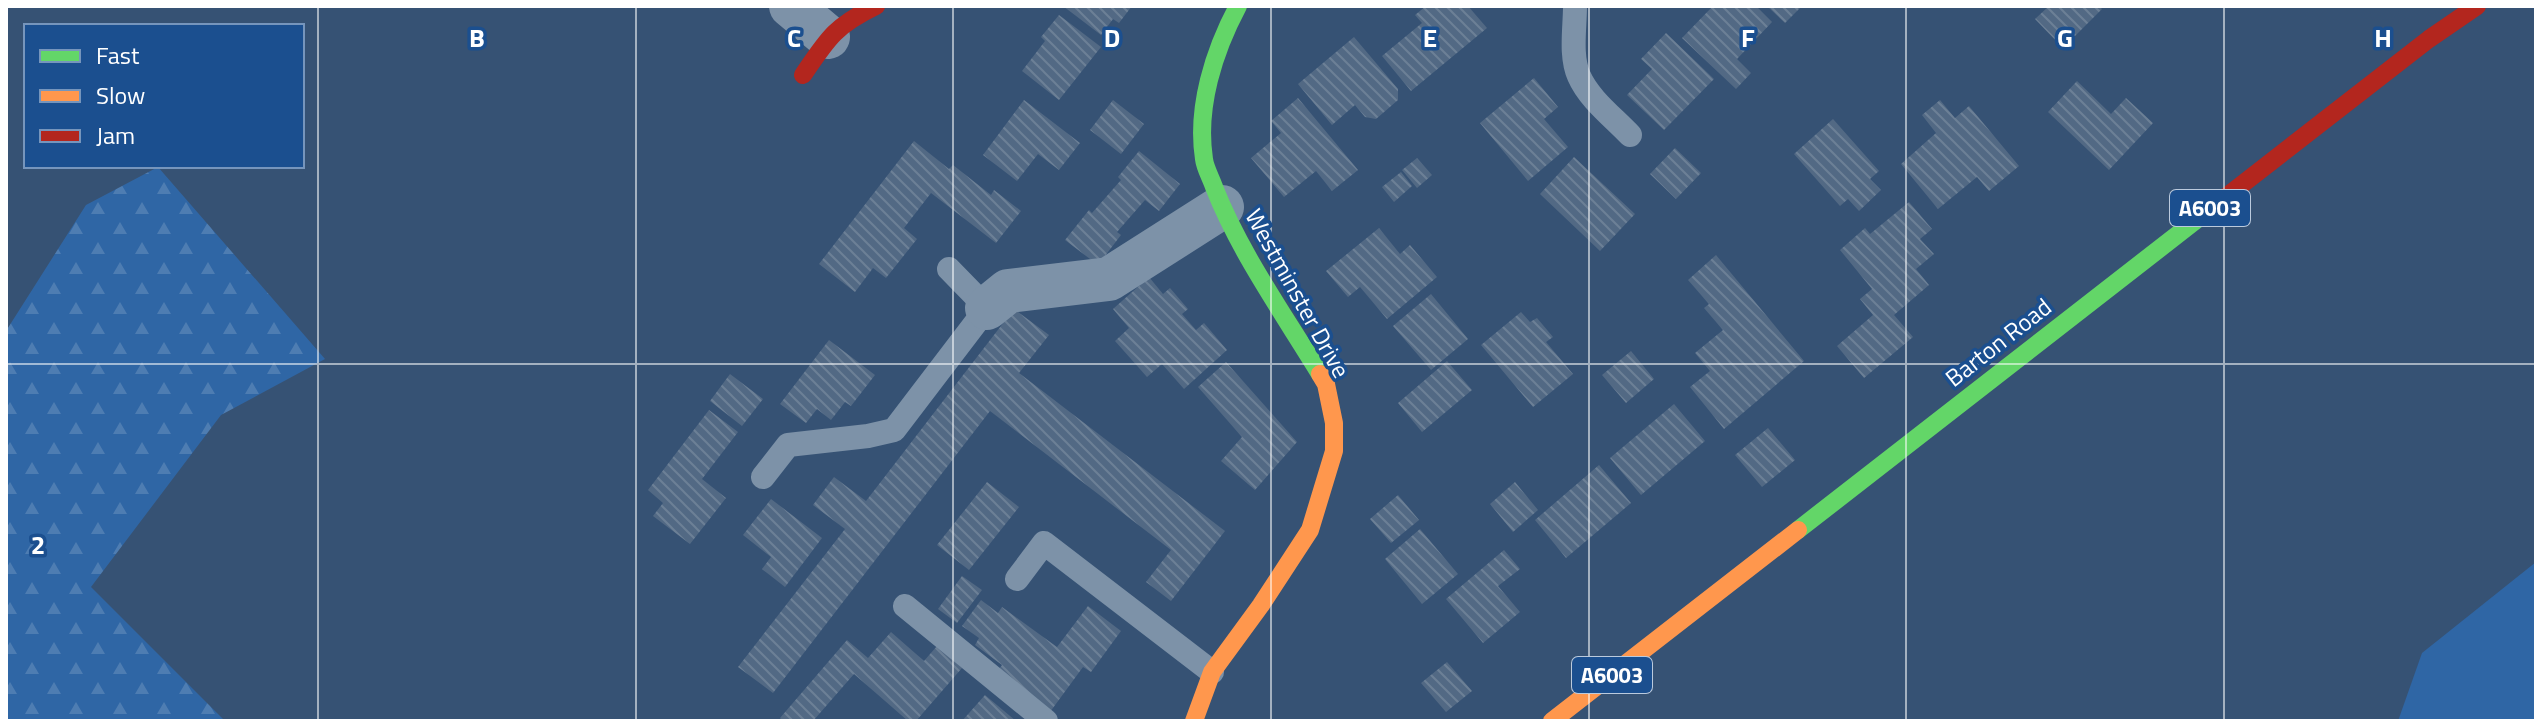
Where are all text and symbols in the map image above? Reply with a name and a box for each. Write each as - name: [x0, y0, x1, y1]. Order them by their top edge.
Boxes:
- text: B: [469, 18, 485, 57]
- text: C: [787, 18, 801, 57]
- text: D: [1104, 18, 1120, 57]
- text: E: [1423, 18, 1437, 57]
- text: F: [1741, 18, 1755, 57]
- text: G: [2057, 18, 2073, 57]
- text: H: [2374, 18, 2392, 57]
- legend: [24, 24, 304, 168]
- text: Fast: [96, 37, 140, 73]
- text: Slow: [96, 77, 145, 113]
- text: Jam: [96, 117, 135, 153]
- road number: A6003: [2170, 190, 2250, 226]
- street label: Westminster Drive: [1237, 202, 1359, 384]
- street label: Barton Road: [1937, 289, 2059, 395]
- text: 2: [31, 525, 45, 564]
- road number: A6003: [1572, 657, 1652, 693]

